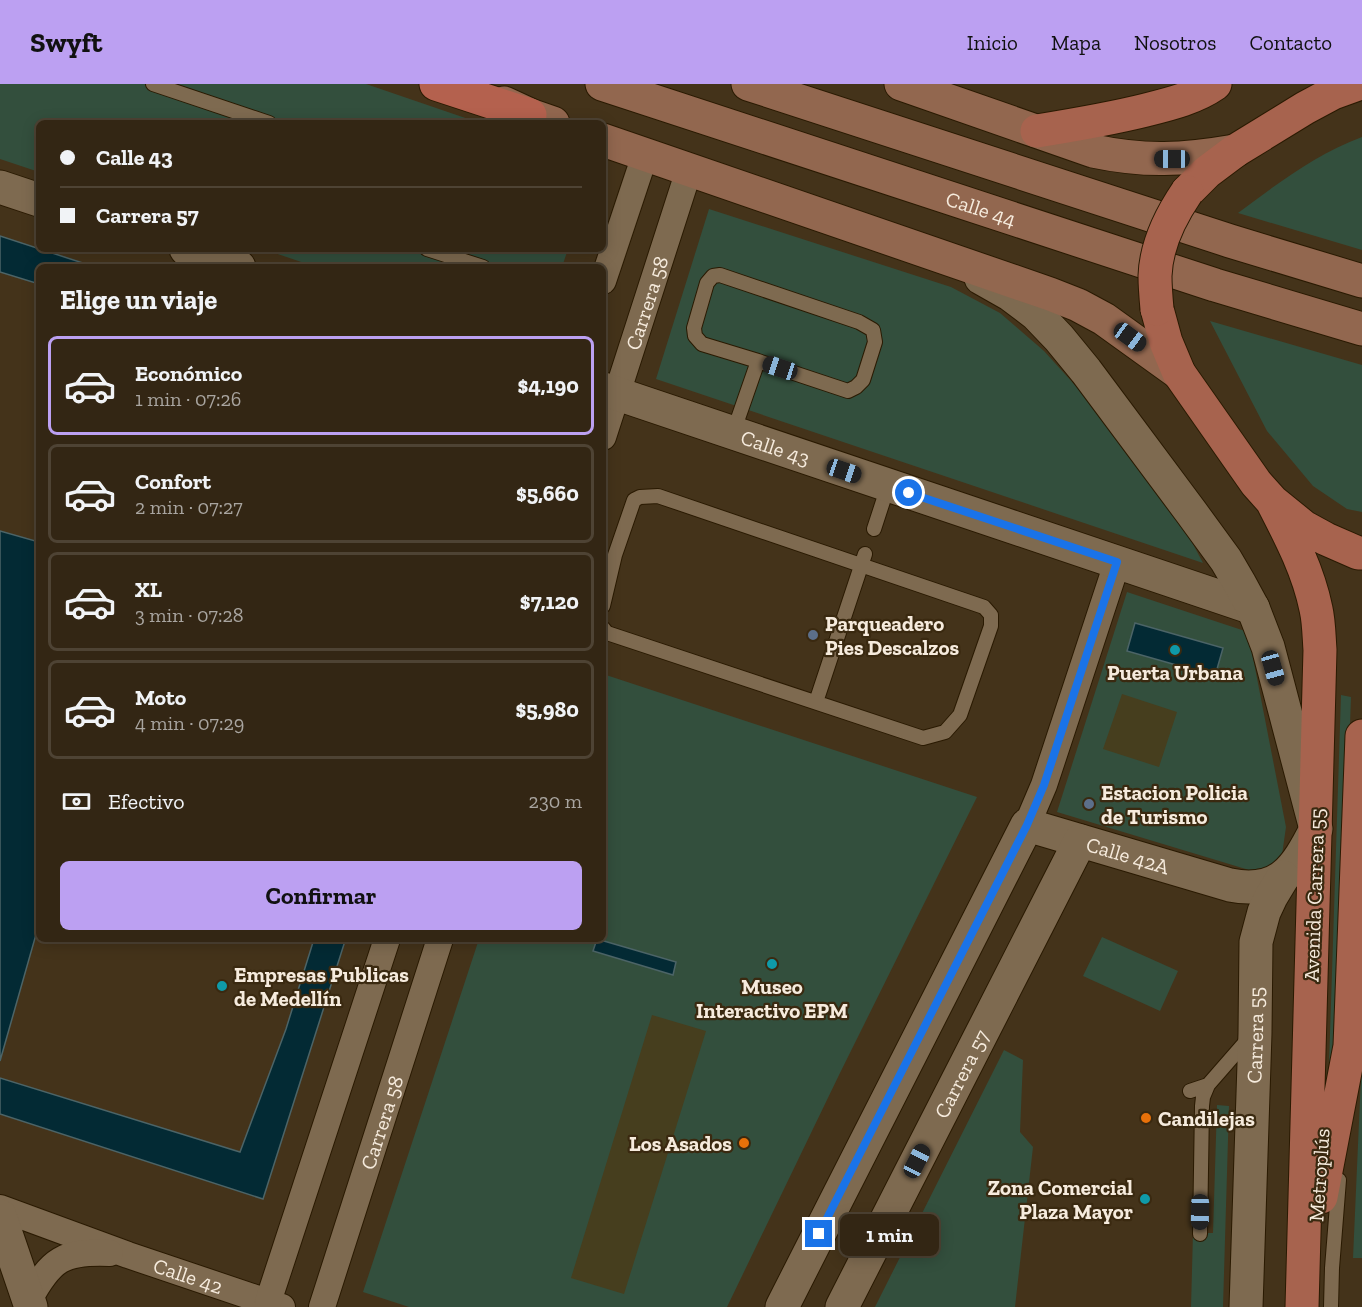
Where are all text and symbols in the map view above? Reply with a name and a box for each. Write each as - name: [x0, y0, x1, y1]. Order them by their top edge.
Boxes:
- text: Swyft: [30, 26, 102, 59]
- text: Inicio: [967, 30, 1018, 55]
- text: Mapa: [1051, 30, 1101, 55]
- text: Nosotros: [1134, 30, 1216, 55]
- text: Contacto: [1249, 30, 1332, 55]
- text: Calle 43: [96, 144, 173, 171]
- car: [1154, 150, 1190, 168]
- street label: Calle 44: [943, 185, 1019, 231]
- text: Carrera 57: [96, 202, 199, 229]
- street label: Carrera 58: [619, 253, 673, 353]
- text: Elige un viaje: [60, 284, 217, 316]
- car: [1110, 319, 1150, 355]
- car: [760, 354, 800, 382]
- icon: car: [63, 359, 117, 413]
- text: Económico: [135, 360, 242, 387]
- text: $4,190: [517, 372, 579, 399]
- text: 1 min · 07:26: [135, 387, 241, 411]
- street label: Calle 43: [738, 424, 813, 470]
- car: [824, 457, 864, 485]
- icon: car: [63, 467, 117, 521]
- text: Confort: [135, 468, 211, 495]
- route start: [895, 479, 922, 506]
- text: $5,660: [516, 480, 579, 507]
- text: 2 min · 07:27: [135, 495, 243, 519]
- icon: car: [63, 575, 117, 629]
- text: XL: [135, 576, 162, 603]
- text: $7,120: [520, 588, 579, 615]
- text: 3 min · 07:28: [135, 603, 244, 627]
- place label: Parqueadero Pies Descalzos: [825, 611, 959, 660]
- marker: Parqueadero Pies Descalzos: [806, 628, 820, 642]
- marker: Puerta Urbana: [1168, 643, 1182, 657]
- car: [1259, 648, 1287, 688]
- place label: Puerta Urbana: [1107, 660, 1243, 685]
- icon: car: [63, 683, 117, 737]
- text: Moto: [135, 684, 186, 711]
- text: $5,980: [516, 696, 579, 723]
- text: 4 min · 07:29: [135, 711, 244, 735]
- place label: Estacion Policia de Turismo: [1101, 780, 1248, 829]
- icon: cash: [60, 785, 93, 818]
- text: Efectivo: [108, 788, 184, 815]
- text: 230 m: [529, 789, 582, 813]
- marker: Estacion Policia de Turismo: [1082, 797, 1096, 811]
- street label: Avenida Carrera 55: [1298, 808, 1330, 982]
- street label: Calle 42A: [1084, 831, 1173, 879]
- button: Confirmar: [60, 861, 582, 930]
- marker: Museo Interactivo EPM: [765, 957, 779, 971]
- place label: Empresas Publicas de Medellín: [234, 962, 409, 1011]
- place label: Museo Interactivo EPM: [696, 974, 848, 1023]
- marker: Empresas Publicas de Medellín: [215, 979, 229, 993]
- street label: Carrera 55: [1241, 987, 1268, 1084]
- street label: Carrera 57: [928, 1025, 994, 1122]
- street label: Carrera 58: [355, 1072, 408, 1172]
- place label: Candilejas: [1158, 1106, 1255, 1131]
- marker: Candilejas: [1139, 1111, 1153, 1125]
- street label: Metroplús: [1303, 1128, 1335, 1222]
- place label: Los Asados: [629, 1131, 732, 1156]
- marker: Los Asados: [737, 1136, 751, 1150]
- car: [901, 1141, 933, 1181]
- place label: Zona Comercial Plaza Mayor: [988, 1175, 1133, 1224]
- marker: Zona Comercial Plaza Mayor: [1138, 1192, 1152, 1206]
- car: [1191, 1194, 1209, 1230]
- callout: 1 min: [840, 1213, 939, 1255]
- route end: [805, 1220, 832, 1247]
- text: 1 min: [866, 1223, 913, 1247]
- street label: Calle 42: [150, 1252, 226, 1299]

